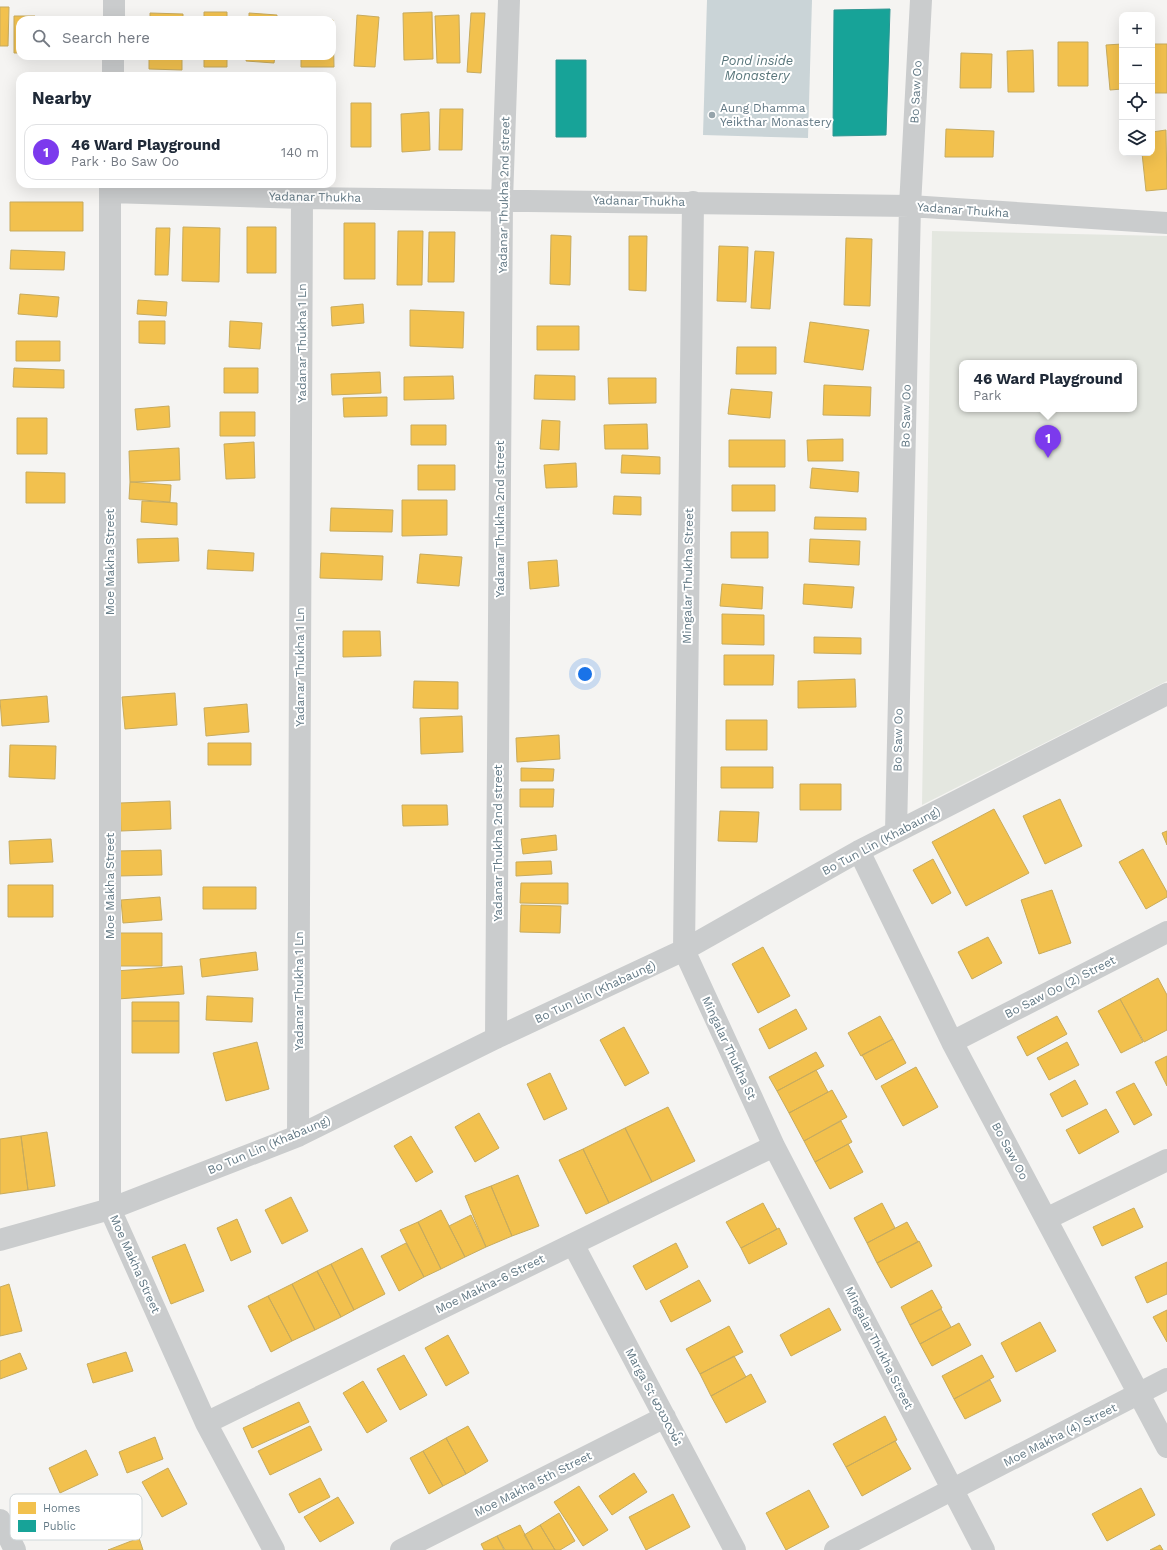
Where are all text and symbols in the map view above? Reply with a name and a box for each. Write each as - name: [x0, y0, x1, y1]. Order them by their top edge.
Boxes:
- map controls: [1119, 12, 1155, 156]
- button: +: [1119, 12, 1155, 48]
- search box: [16, 16, 336, 60]
- icon: search: [30, 27, 52, 49]
- text: Search here: [62, 29, 150, 47]
- button: −: [1119, 48, 1155, 84]
- water label: Pond inside Monastery: [721, 53, 793, 83]
- street label: Bo Saw Oo: [907, 60, 925, 124]
- button: locate: [1119, 84, 1155, 120]
- text: Nearby: [32, 88, 91, 108]
- place label: Aung Dhamma Yeikthar Monastery: [720, 101, 833, 129]
- marker: Aung Dhamma Yeikthar Monastery: [707, 110, 717, 120]
- street label: Yadanar Thukha 2nd street: [496, 116, 512, 274]
- button: layers: [1119, 120, 1155, 156]
- text: 46 Ward Playground: [71, 136, 220, 154]
- text: 1: [43, 145, 49, 160]
- text: 140 m: [281, 145, 319, 160]
- text: Park · Bo Saw Oo: [71, 154, 179, 169]
- street label: Yadanar Thukha: [269, 189, 362, 205]
- street label: Yadanar Thukha: [593, 193, 686, 209]
- street label: Yadanar Thukha: [916, 200, 1010, 220]
- street label: Yadanar Thukha 1 Ln: [295, 283, 309, 403]
- popup: [959, 360, 1137, 412]
- text: 46 Ward Playground: [973, 370, 1123, 388]
- street label: Bo Saw Oo: [898, 384, 914, 448]
- text: Park: [973, 388, 1001, 403]
- pin: 1: [1035, 425, 1061, 458]
- street label: Yadanar Thukha 2nd street: [493, 440, 507, 598]
- street label: Mingalar Thukha Street: [680, 508, 696, 644]
- street label: Moe Makha Street: [103, 509, 117, 615]
- street label: Yadanar Thukha 1 Ln: [293, 607, 307, 727]
- your location: [575, 664, 595, 684]
- street label: Bo Saw Oo: [890, 708, 906, 772]
- street label: Yadanar Thukha 2nd street: [491, 764, 505, 922]
- street label: Bo Tun Lin (Khabaung): [819, 804, 943, 878]
- street label: Moe Makha Street: [103, 833, 117, 939]
- street label: Yadanar Thukha 1 Ln: [292, 931, 306, 1051]
- street label: Bo Saw Oo (2) Street: [1002, 953, 1118, 1021]
- street label: Bo Tun Lin (Khabaung): [532, 958, 658, 1026]
- street label: Mingalar Thukha St: [699, 994, 759, 1102]
- street label: Bo Tun Lin (Khabaung): [206, 1113, 332, 1177]
- street label: Bo Saw Oo: [989, 1120, 1031, 1182]
- street label: Moe Makha Street: [107, 1213, 163, 1315]
- street label: Moe Makha-6 Street: [433, 1251, 547, 1317]
- street label: Mingalar Thukha Street: [842, 1284, 916, 1412]
- street label: Marga St မာဃလမ်း: [622, 1345, 687, 1448]
- street label: Moe Makha (4) Street: [1001, 1400, 1119, 1470]
- street label: Moe Makha 5th Street: [472, 1448, 594, 1520]
- legend: [10, 1494, 142, 1540]
- text: Homes: [43, 1502, 80, 1515]
- text: Public: [43, 1520, 76, 1533]

